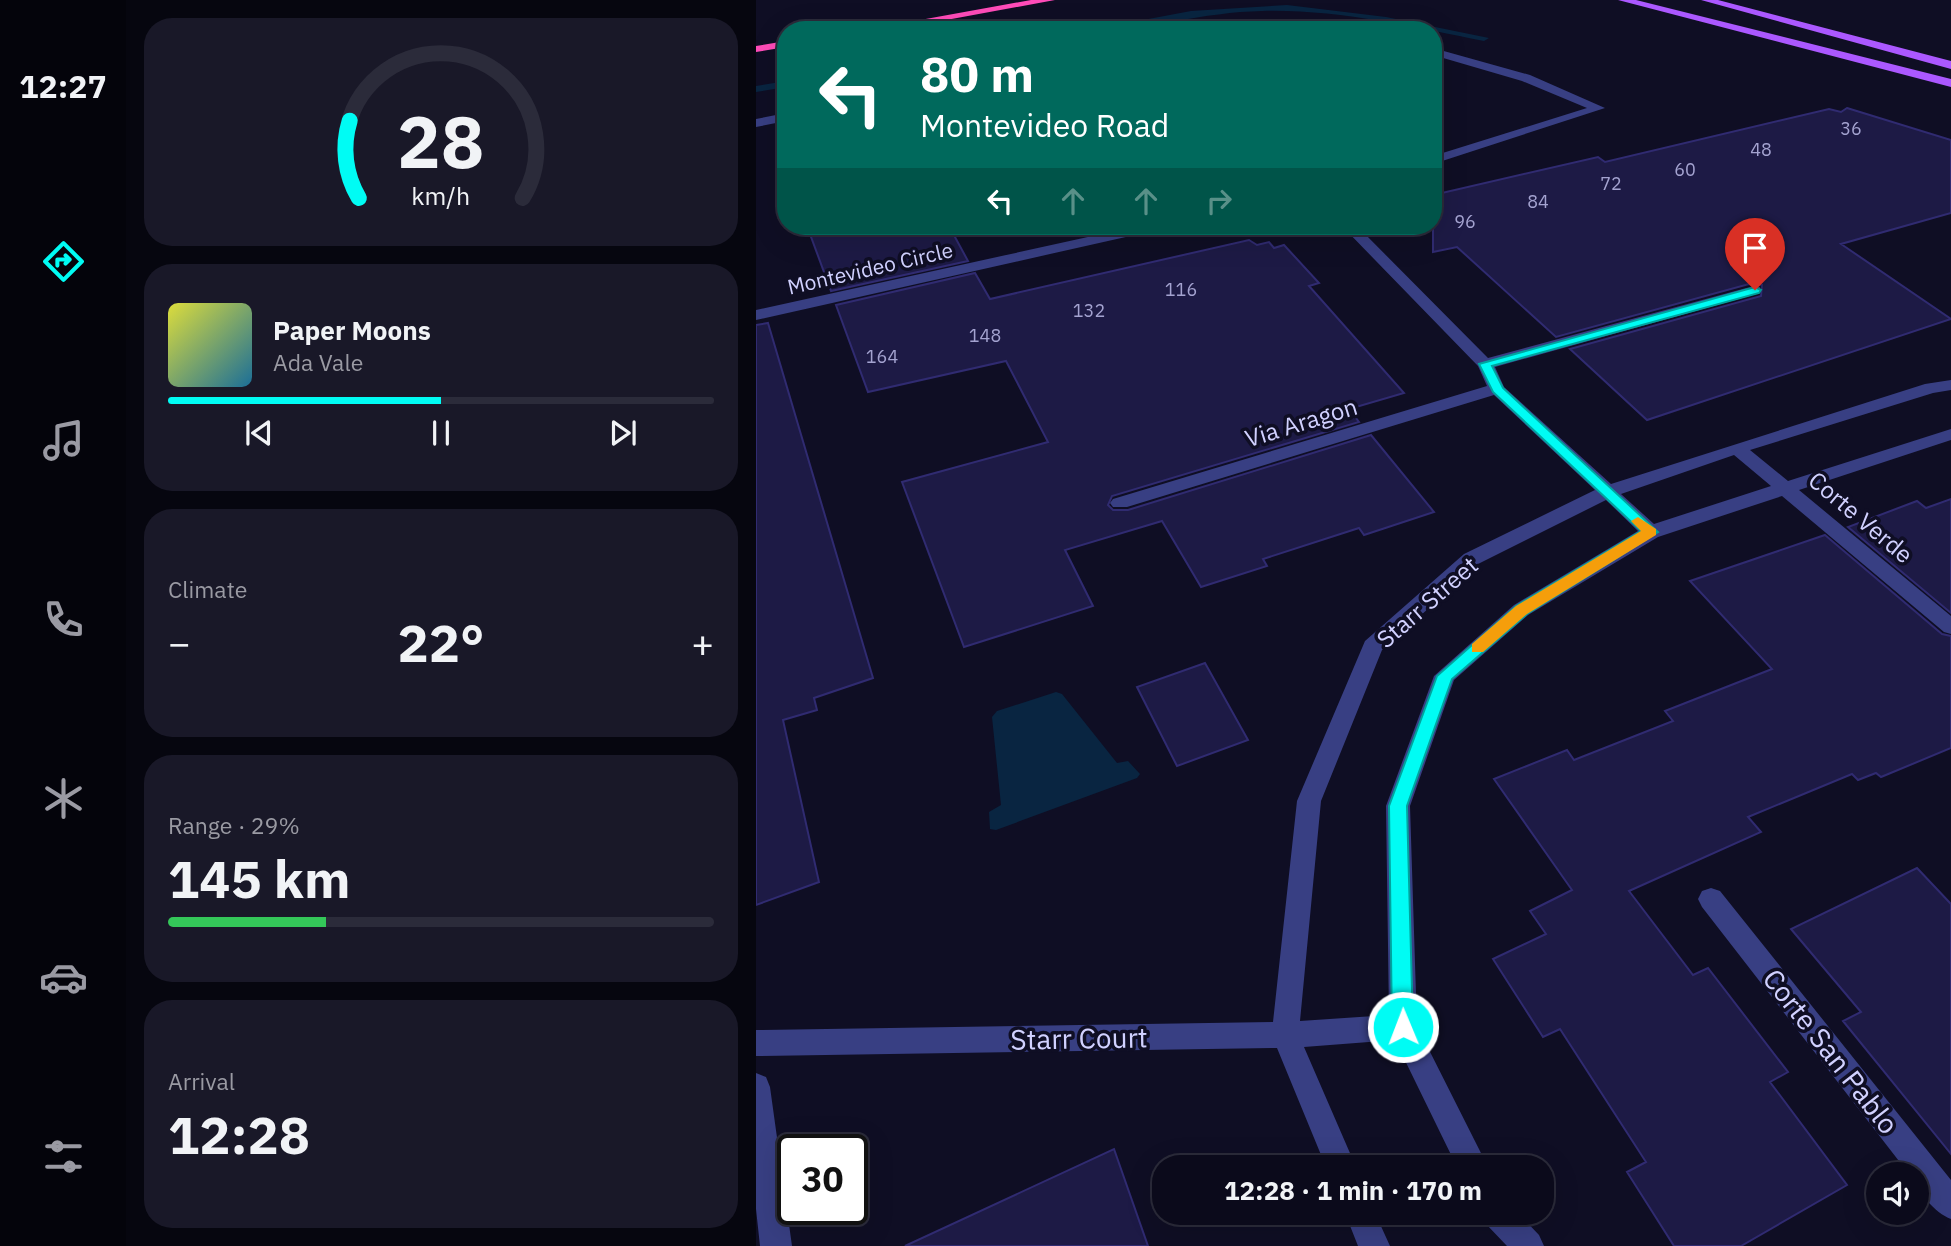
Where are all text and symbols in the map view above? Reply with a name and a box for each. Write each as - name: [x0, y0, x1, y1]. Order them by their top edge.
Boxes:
- text: 80 m: [920, 42, 1034, 105]
- icon: left: [805, 49, 896, 140]
- text: 12:27: [19, 65, 107, 107]
- text: 28: [397, 93, 485, 188]
- text: Montevideo Road: [920, 104, 1169, 146]
- house number: 36: [1840, 117, 1862, 140]
- house number: 48: [1750, 138, 1772, 161]
- house number: 60: [1674, 158, 1696, 181]
- house number: 72: [1600, 172, 1622, 195]
- text: km/h: [412, 179, 470, 212]
- icon: left: [981, 182, 1019, 220]
- icon: ahead: [1054, 182, 1092, 220]
- icon: ahead: [1127, 182, 1165, 220]
- icon: right: [1200, 182, 1238, 220]
- house number: 84: [1527, 190, 1549, 213]
- house number: 96: [1454, 210, 1476, 233]
- pin: [1725, 218, 1785, 290]
- icon: arrive: [1736, 229, 1774, 267]
- street label: Montevideo Circle: [784, 235, 956, 301]
- icon: directions: [39, 237, 88, 286]
- house number: 116: [1165, 278, 1197, 301]
- house number: 132: [1073, 299, 1105, 322]
- text: Paper Moons: [273, 313, 431, 347]
- house number: 148: [969, 324, 1001, 347]
- house number: 164: [866, 345, 898, 368]
- text: Ada Vale: [273, 347, 363, 377]
- street label: Via Aragon: [1241, 390, 1361, 454]
- icon: previous: [240, 414, 278, 452]
- icon: pause: [422, 414, 460, 452]
- icon: next: [604, 414, 642, 452]
- icon: music: [39, 416, 88, 465]
- street label: Corte Verde: [1802, 464, 1920, 570]
- street label: Starr Street: [1370, 549, 1484, 655]
- text: Climate: [168, 574, 247, 604]
- icon: phone: [39, 595, 88, 644]
- text: 22°: [398, 609, 484, 676]
- text: −: [168, 618, 191, 667]
- text: +: [691, 618, 714, 667]
- icon: climate: [39, 774, 88, 823]
- text: Range · 29%: [168, 810, 300, 840]
- text: 145 km: [168, 845, 350, 912]
- icon: car: [39, 953, 88, 1002]
- street label: Corte San Pablo: [1755, 961, 1907, 1141]
- position arrow: [1366, 990, 1440, 1064]
- street label: Starr Court: [1010, 1018, 1148, 1058]
- text: Arrival: [168, 1066, 235, 1096]
- text: 12:28: [168, 1101, 310, 1168]
- icon: filters: [39, 1132, 88, 1181]
- speed limit sign: 30: [777, 1134, 868, 1225]
- map controls: [1866, 1162, 1929, 1225]
- button: sound: [1866, 1162, 1929, 1225]
- text: 12:28 · 1 min · 170 m: [1224, 1173, 1482, 1207]

